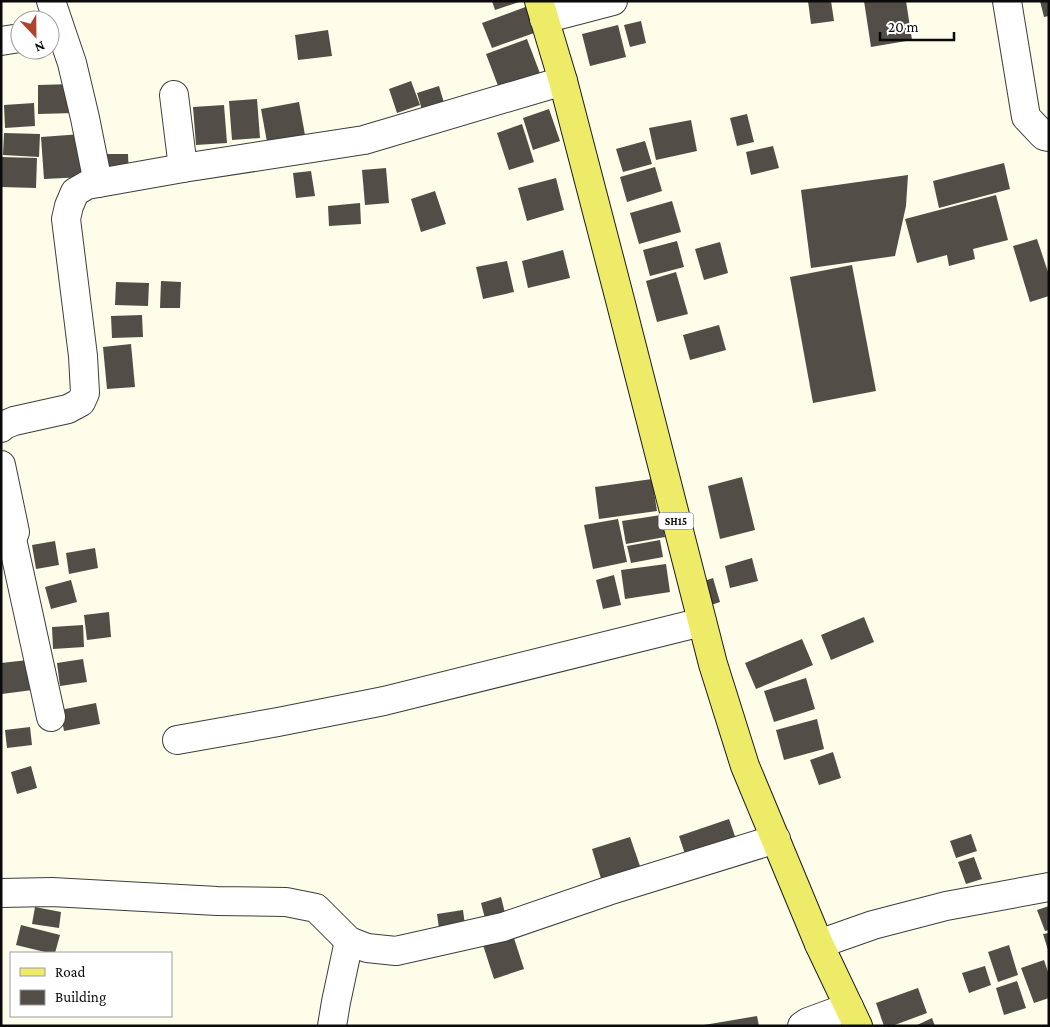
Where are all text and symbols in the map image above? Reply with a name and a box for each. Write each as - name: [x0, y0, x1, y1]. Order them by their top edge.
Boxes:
- north arrow: [10, 10, 60, 60]
- scale bar: [880, 10, 954, 42]
- text: 20 m: [888, 19, 919, 35]
- text: N: [32, 38, 47, 56]
- road number: SH15: [658, 512, 694, 530]
- legend: [10, 952, 172, 1017]
- text: Road: [55, 964, 86, 980]
- text: Building: [55, 989, 106, 1006]

